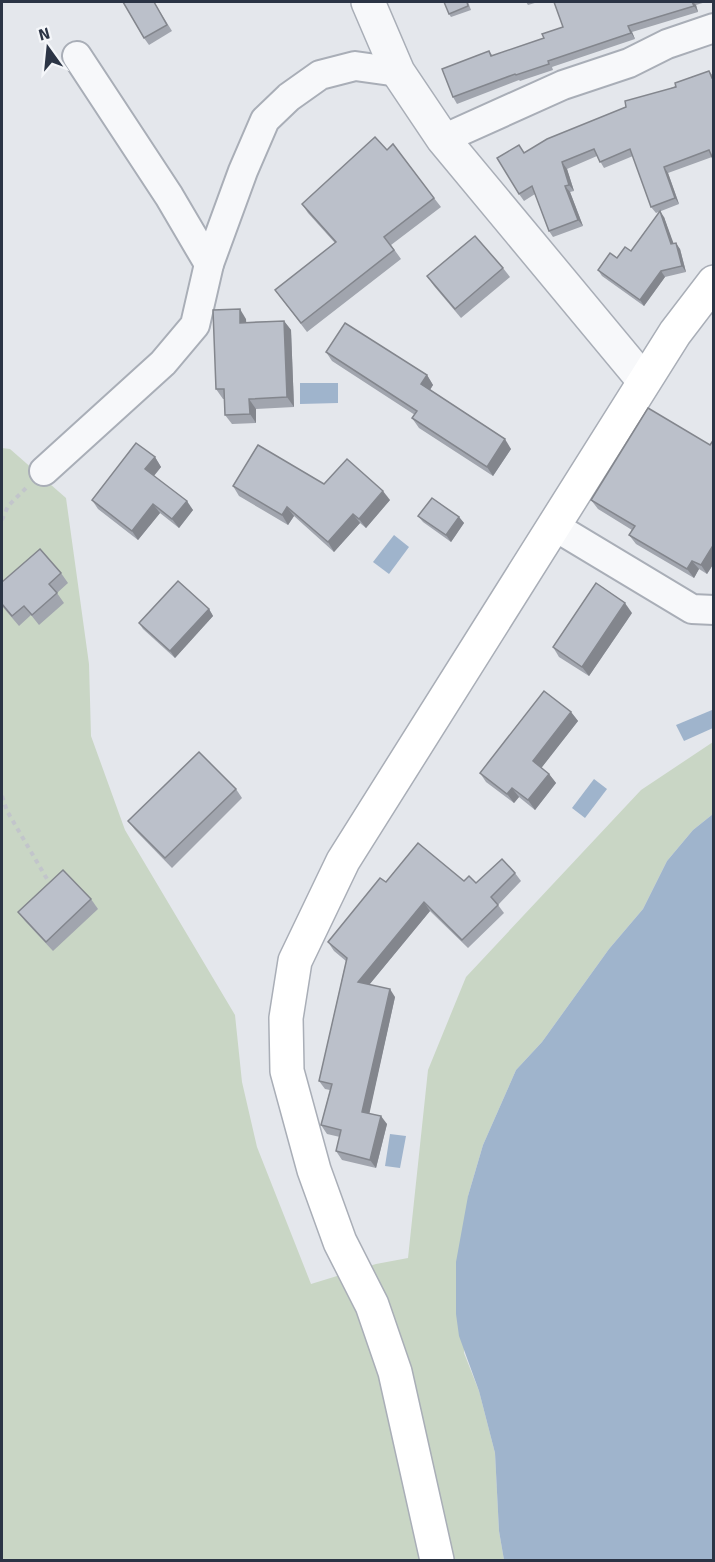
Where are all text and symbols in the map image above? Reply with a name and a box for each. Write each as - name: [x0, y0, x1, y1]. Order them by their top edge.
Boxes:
- north arrow: [18, 18, 78, 78]
- text: N: [36, 23, 52, 46]

